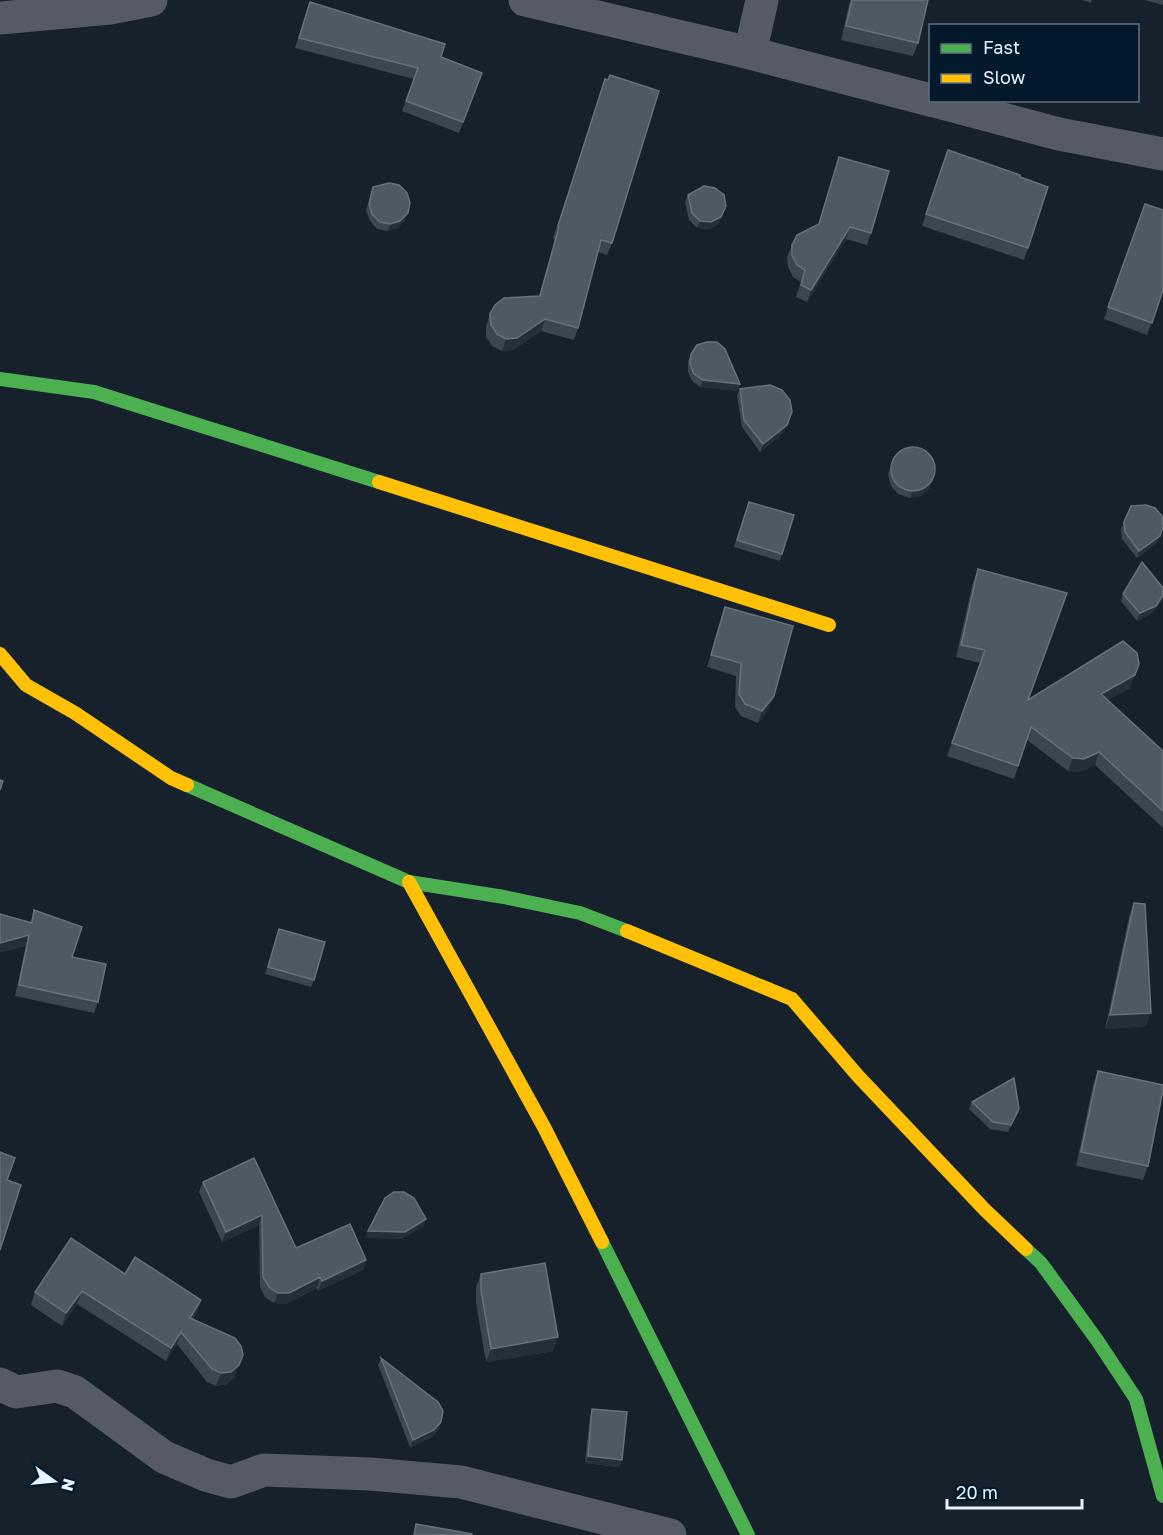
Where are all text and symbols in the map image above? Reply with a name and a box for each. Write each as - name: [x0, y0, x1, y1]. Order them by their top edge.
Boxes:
- legend: [929, 24, 1139, 102]
- text: Fast: [983, 36, 1020, 58]
- text: Slow: [983, 66, 1026, 88]
- north arrow: [24, 1451, 84, 1511]
- scale bar: [947, 1472, 1082, 1510]
- text: N: [57, 1476, 80, 1493]
- text: 20 m: [956, 1481, 998, 1503]

